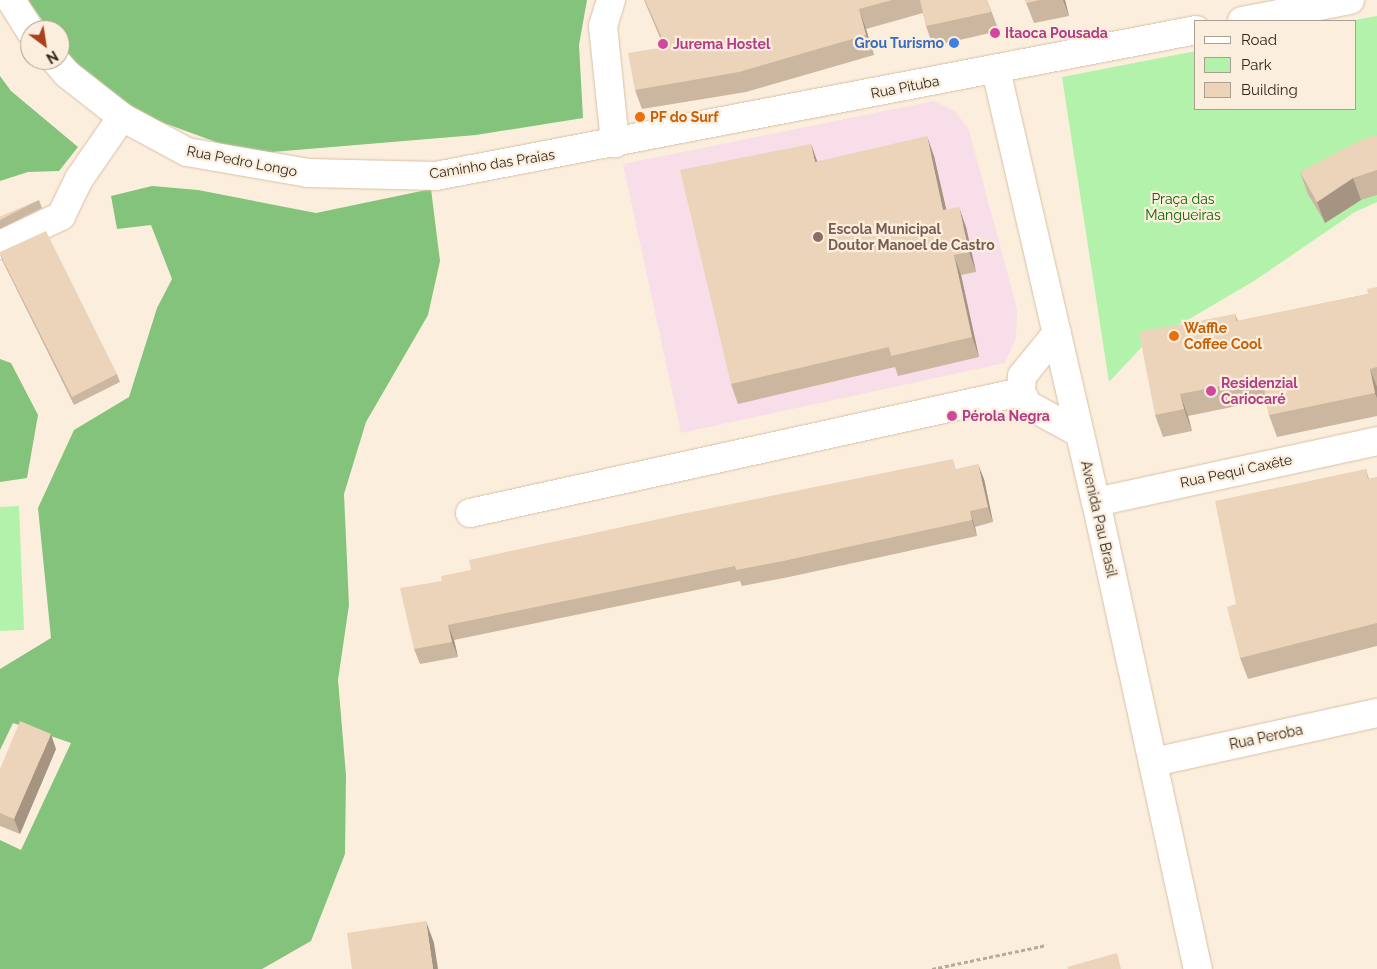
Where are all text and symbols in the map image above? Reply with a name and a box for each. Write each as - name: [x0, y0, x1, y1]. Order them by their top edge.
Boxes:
- north arrow: [20, 20, 70, 70]
- legend: [1194, 20, 1357, 110]
- place label: Itaoca Pousada: [1005, 25, 1108, 41]
- marker: Itaoca Pousada: [989, 27, 1001, 39]
- text: Road: [1241, 31, 1277, 49]
- place label: Grou Turismo: [854, 35, 944, 51]
- place label: Jurema Hostel: [673, 36, 770, 52]
- marker: Grou Turismo: [948, 37, 960, 49]
- marker: Jurema Hostel: [657, 38, 669, 50]
- text: N: [44, 47, 61, 67]
- text: Park: [1241, 56, 1272, 74]
- street label: Rua Pituba: [869, 72, 941, 102]
- text: Building: [1241, 81, 1298, 99]
- place label: PF do Surf: [650, 109, 719, 125]
- marker: PF do Surf: [634, 111, 646, 123]
- street label: Rua Pedro Longo: [185, 142, 299, 180]
- street label: Caminho das Praias: [428, 146, 556, 182]
- park label: Praça das Mangueiras: [1145, 191, 1221, 223]
- place label: Escola Municipal Doutor Manoel de Castro: [828, 221, 995, 253]
- marker: Escola Municipal Doutor Manoel de Castro: [812, 231, 824, 243]
- place label: Waffle Coffee Cool: [1184, 320, 1262, 352]
- marker: Waffle Coffee Cool: [1168, 330, 1180, 342]
- place label: Residenzial Cariocaré: [1221, 375, 1298, 408]
- marker: Residenzial Cariocaré: [1205, 385, 1217, 397]
- place label: Pérola Negra: [962, 408, 1050, 424]
- marker: Pérola Negra: [946, 410, 958, 422]
- street label: Rua Pequi Caxête: [1179, 451, 1293, 491]
- street label: Avenida Pau Brasil: [1077, 459, 1121, 579]
- street label: Rua Peroba: [1228, 721, 1304, 753]

